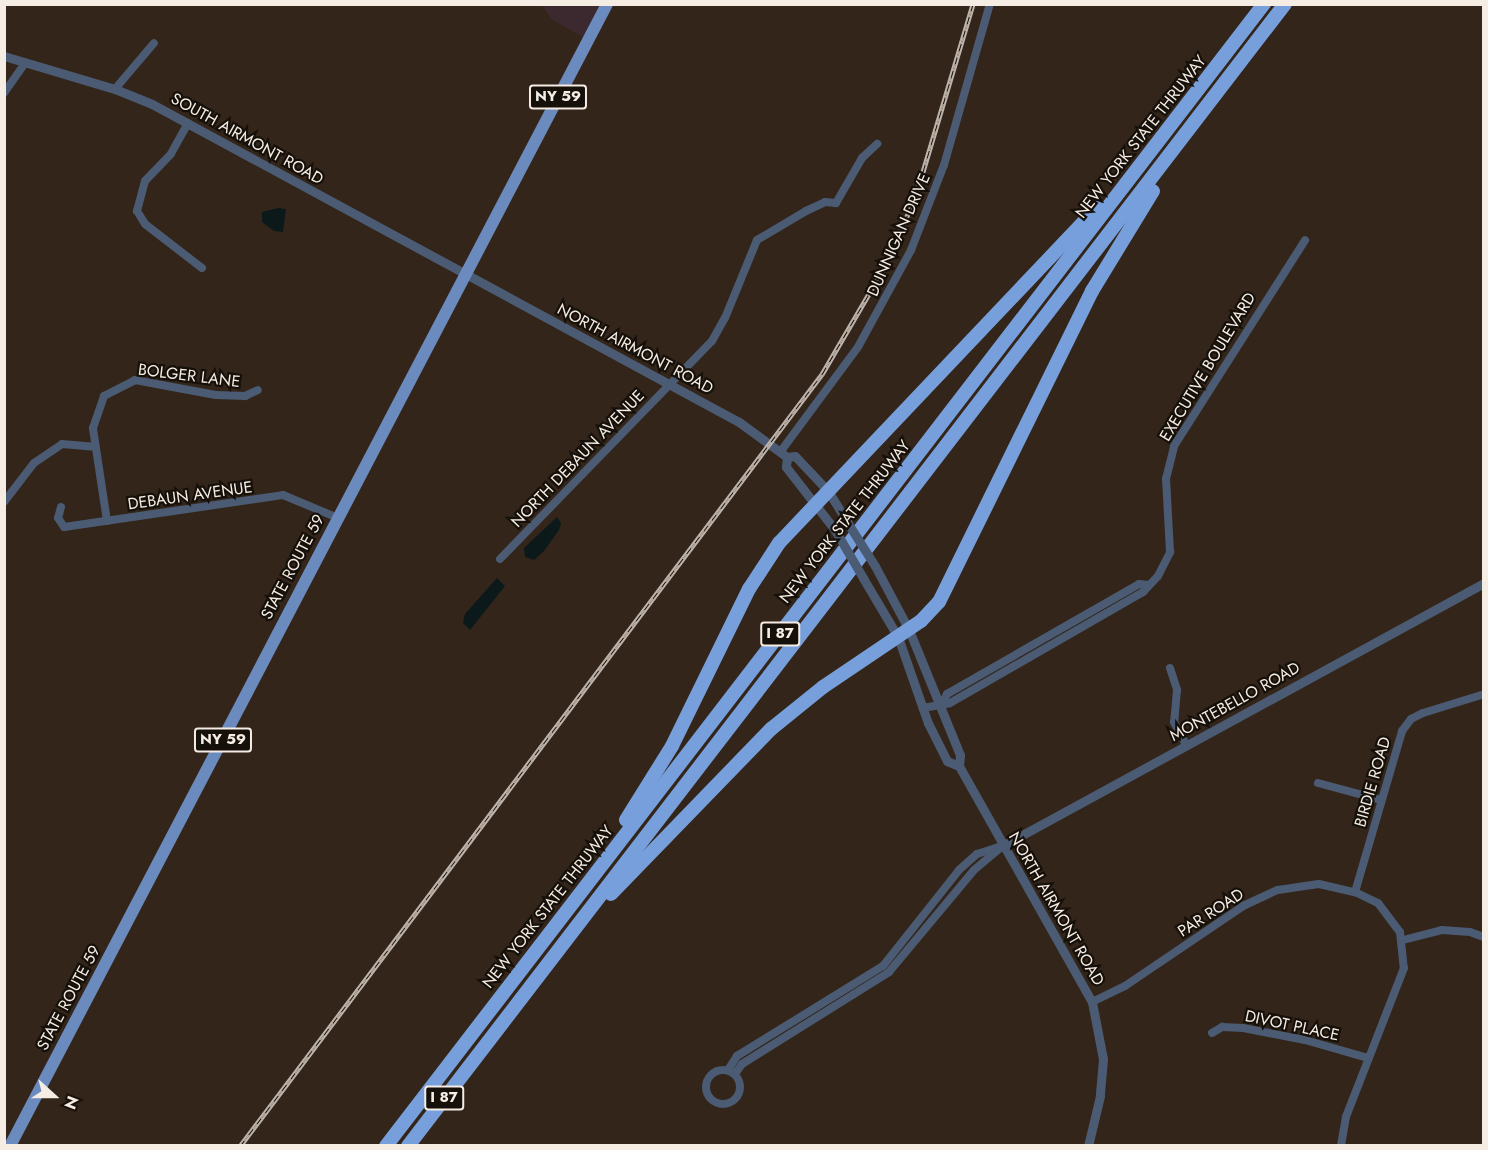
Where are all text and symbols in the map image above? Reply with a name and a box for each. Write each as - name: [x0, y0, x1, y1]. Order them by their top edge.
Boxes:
- street label: NEW YORK STATE THRUWAY: [1072, 52, 1210, 222]
- road number: NY 59: [528, 85, 588, 109]
- street label: SOUTH AIRMONT ROAD: [167, 89, 327, 189]
- street label: DUNNIGAN DRIVE: [863, 171, 935, 299]
- street label: EXECUTIVE BOULEVARD: [1156, 289, 1260, 445]
- street label: NORTH AIRMONT ROAD: [554, 300, 716, 398]
- street label: BOLGER LANE: [137, 360, 241, 392]
- street label: NORTH DEBAUN AVENUE: [507, 386, 649, 532]
- street label: NEW YORK STATE THRUWAY: [776, 437, 914, 607]
- street label: DEBAUN AVENUE: [126, 478, 254, 514]
- street label: STATE ROUTE 59: [257, 511, 329, 623]
- road number: I 87: [759, 622, 801, 646]
- street label: MONTEBELLO ROAD: [1167, 658, 1303, 746]
- road number: NY 59: [193, 728, 253, 752]
- street label: BIRDIE ROAD: [1351, 735, 1395, 829]
- street label: NEW YORK STATE THRUWAY: [479, 822, 617, 992]
- street label: NORTH AIRMONT ROAD: [1004, 829, 1108, 989]
- street label: PAR ROAD: [1175, 885, 1247, 941]
- street label: STATE ROUTE 59: [33, 942, 105, 1054]
- street label: DIVOT PLACE: [1243, 1007, 1341, 1045]
- north arrow: [24, 1066, 84, 1126]
- road number: I 87: [423, 1086, 465, 1110]
- text: N: [58, 1093, 84, 1113]

